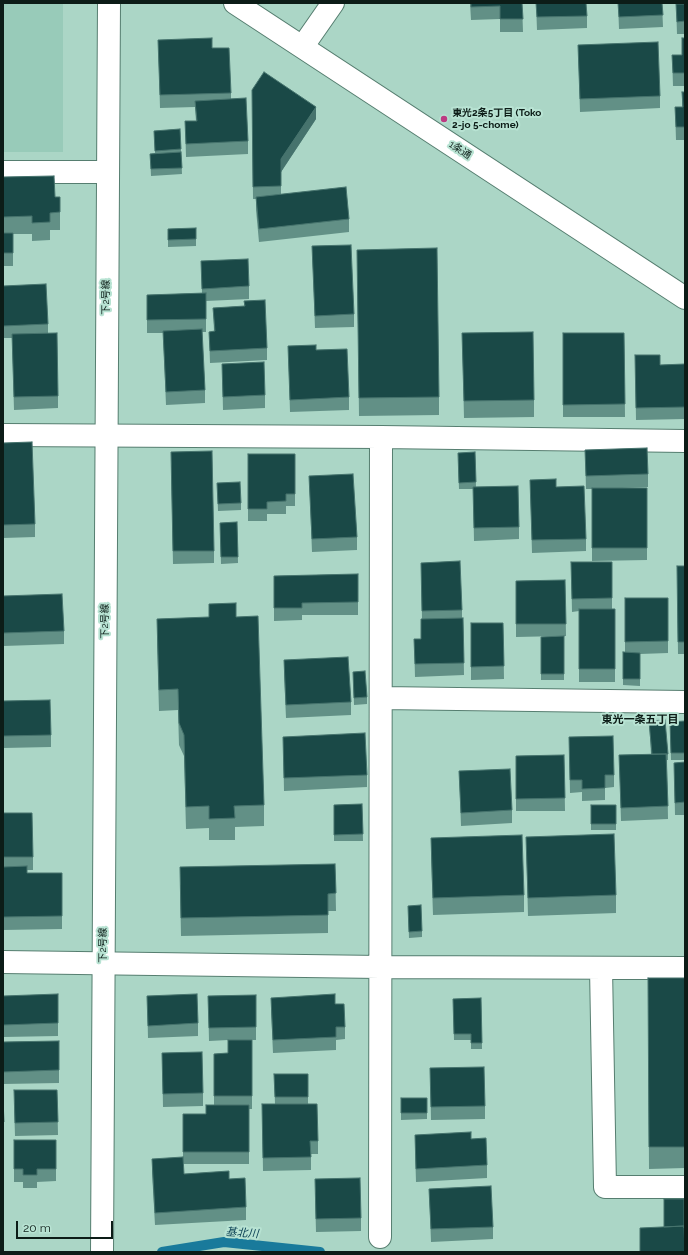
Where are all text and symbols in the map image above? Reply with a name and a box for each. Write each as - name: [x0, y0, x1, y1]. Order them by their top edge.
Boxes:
- place label: 東光2条5丁目 (Toko 2-jo 5-chome): [452, 107, 541, 130]
- marker: 東光2条5丁目 (Toko 2-jo 5-chome): [439, 114, 449, 124]
- street label: 1条通: [447, 138, 473, 162]
- street label: 下2号線: [100, 279, 112, 315]
- street label: 下2号線: [99, 603, 111, 639]
- district label: 東光一条五丁目: [602, 713, 678, 727]
- street label: 下2号線: [97, 927, 109, 963]
- scale bar: [18, 1213, 115, 1239]
- text: 20 m: [23, 1221, 51, 1235]
- water label: 基北川: [225, 1225, 259, 1241]

